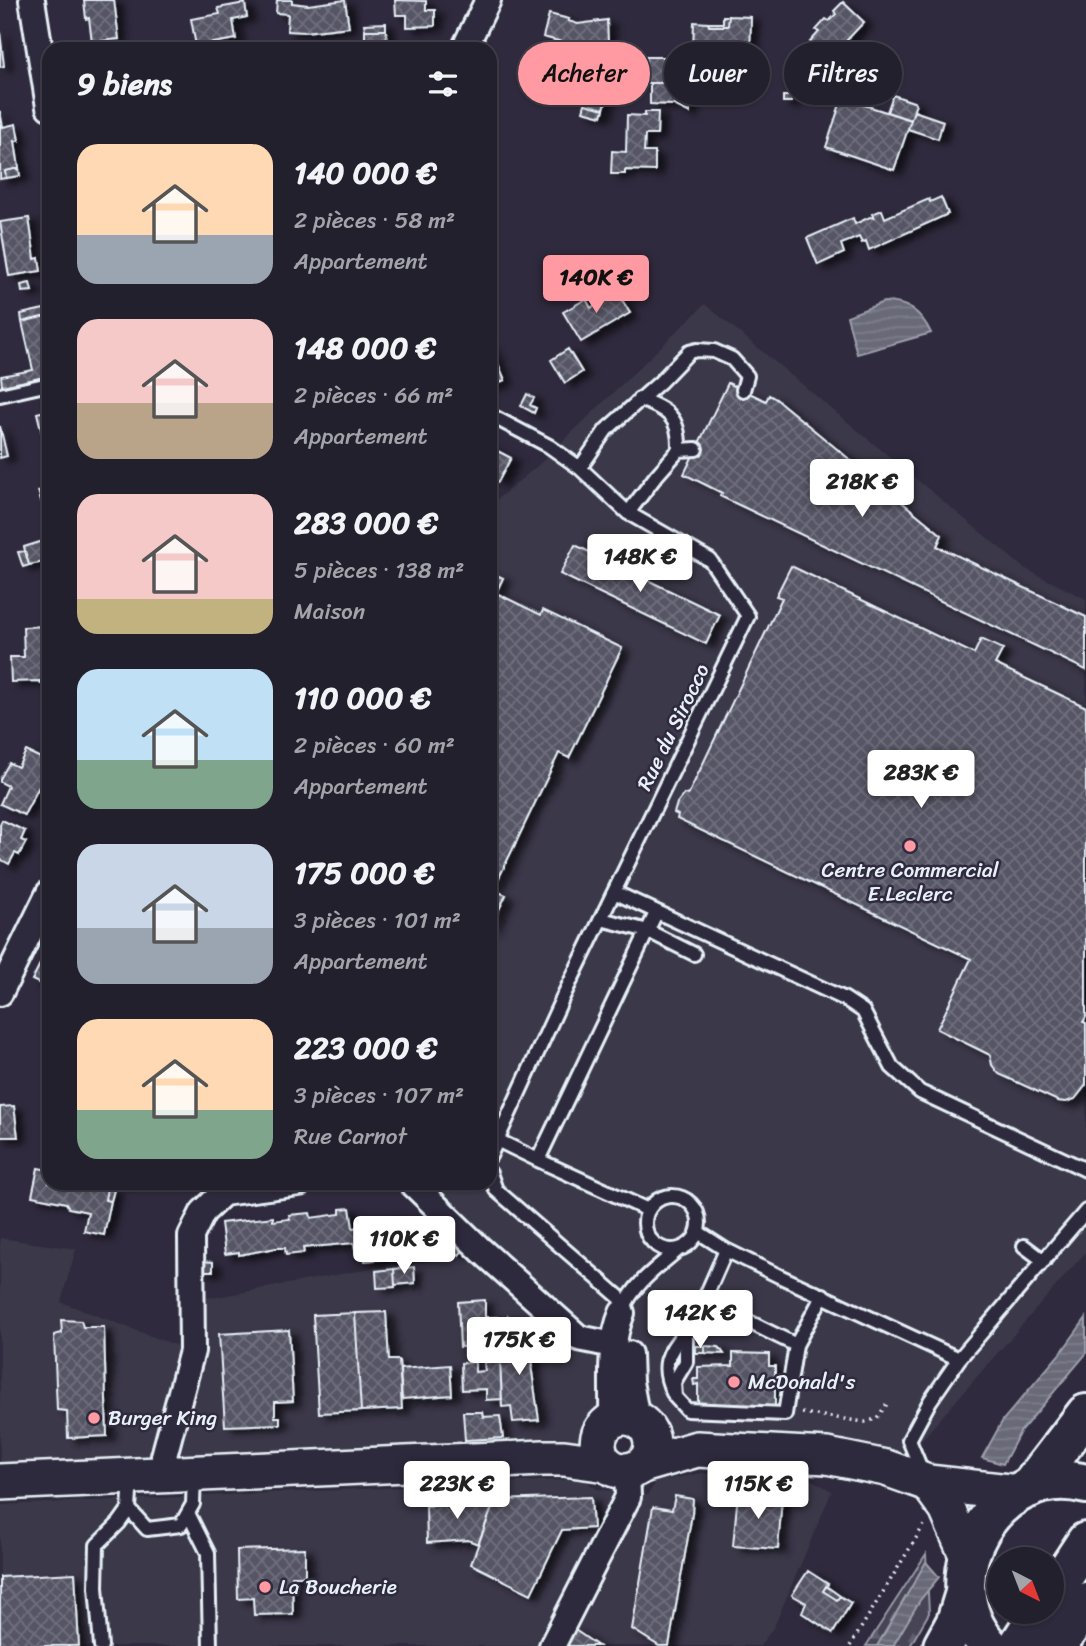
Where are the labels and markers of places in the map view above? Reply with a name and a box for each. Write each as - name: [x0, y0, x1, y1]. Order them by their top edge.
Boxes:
- pin: 140K €: [539, 256, 653, 315]
- pin: 218K €: [805, 460, 919, 519]
- pin: 148K €: [583, 534, 697, 594]
- pin: 283K €: [864, 750, 978, 810]
- marker: Centre Commercial E.Leclerc: [902, 838, 918, 854]
- place label: Centre Commercial E.Leclerc: [821, 851, 1000, 913]
- pin: 110K €: [347, 1216, 461, 1276]
- pin: 142K €: [643, 1290, 757, 1350]
- pin: 175K €: [462, 1318, 576, 1377]
- place label: McDonald's: [748, 1363, 856, 1401]
- marker: McDonald's: [726, 1374, 742, 1390]
- place label: Burger King: [108, 1399, 217, 1437]
- marker: Burger King: [86, 1410, 102, 1426]
- pin: 223K €: [400, 1462, 514, 1521]
- pin: 115K €: [701, 1462, 815, 1521]
- place label: La Boucherie: [279, 1568, 397, 1606]
- marker: La Boucherie: [257, 1579, 273, 1595]

